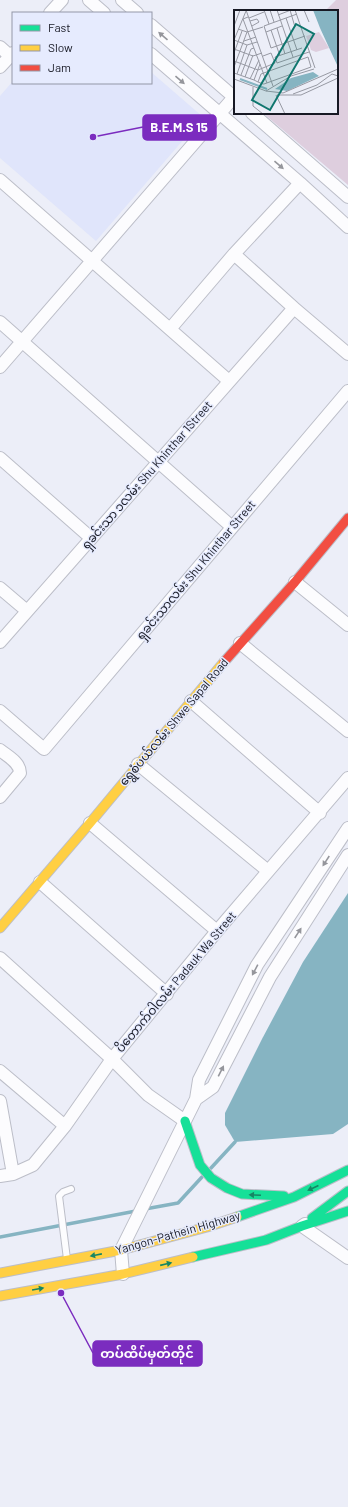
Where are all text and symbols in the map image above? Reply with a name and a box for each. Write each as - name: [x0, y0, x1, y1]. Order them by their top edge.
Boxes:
- inset map: [234, 10, 338, 114]
- legend: [12, 12, 152, 84]
- text: Fast: [48, 20, 71, 34]
- one-way arrow: [159, 32, 168, 41]
- text: Slow: [48, 40, 73, 54]
- text: Jam: [48, 60, 71, 74]
- one-way arrow: [175, 75, 186, 84]
- callout: B.E.M.S 15: [143, 115, 216, 140]
- text: B.E.M.S 15: [150, 119, 208, 135]
- one-way arrow: [273, 160, 284, 169]
- street label: ရှခင်းသာ ၁လမ်း Shu Khinthar 1Street: [77, 397, 217, 554]
- street label: ရှခင်းသာလမ်း Shu Khinthar Street: [132, 496, 261, 644]
- street label: ရွေစံပယ်လမ်း Shwe Sapal Road: [115, 654, 234, 790]
- one-way arrow: [323, 855, 330, 867]
- street label: ပိတောက်ဝါလမ်း Padauk Wa Street: [111, 907, 238, 1055]
- one-way arrow: [294, 928, 302, 938]
- one-way arrow: [252, 964, 259, 975]
- one-way arrow: [218, 1065, 224, 1077]
- one-way arrow: [308, 1185, 319, 1191]
- one-way arrow: [249, 1191, 261, 1198]
- street label: Yangon-Pathein Highway: [114, 1207, 242, 1257]
- one-way arrow: [90, 1252, 102, 1258]
- one-way arrow: [160, 1260, 172, 1266]
- one-way arrow: [32, 1286, 44, 1292]
- callout: တပ်ထိပ်မှတ်တိုင်: [93, 1341, 202, 1366]
- text: တပ်ထိပ်မှတ်တိုင်: [100, 1344, 194, 1365]

